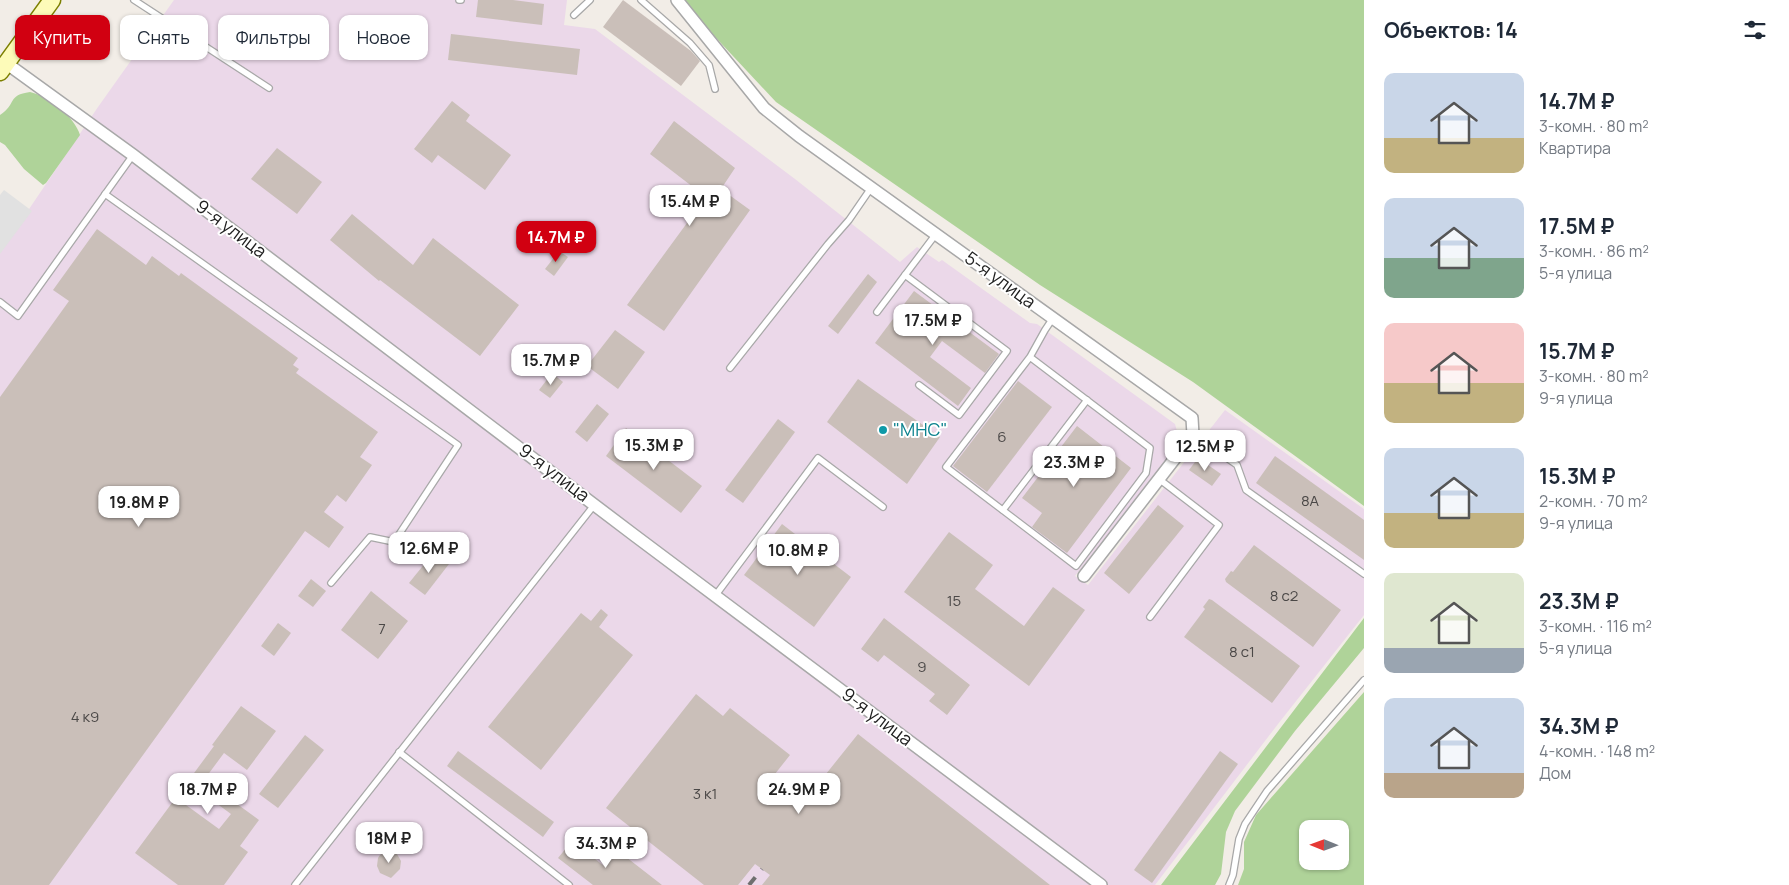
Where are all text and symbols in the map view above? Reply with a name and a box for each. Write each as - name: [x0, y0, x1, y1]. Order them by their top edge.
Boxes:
- chip: Купить: [15, 15, 110, 60]
- chip: Снять: [120, 15, 208, 60]
- chip: Фильтры: [218, 15, 329, 60]
- chip: Новое: [339, 15, 428, 60]
- text: Объектов: 14: [1384, 16, 1518, 44]
- icon: filters: [1741, 16, 1769, 44]
- text: 14.7M ₽: [1539, 87, 1615, 115]
- icon: home: [1424, 93, 1484, 153]
- text: 3-комн. · 80 m²: [1539, 115, 1649, 137]
- text: Квартира: [1539, 137, 1611, 159]
- pin: 15.4M ₽: [644, 184, 736, 227]
- text: 15.4M ₽: [661, 190, 719, 212]
- street label: 9-я улица: [191, 194, 272, 263]
- text: 17.5M ₽: [1539, 212, 1614, 240]
- icon: home: [1424, 218, 1484, 278]
- pin: 14.7M ₽: [510, 220, 602, 263]
- text: 14.7M ₽: [527, 226, 585, 248]
- text: 3-комн. · 86 m²: [1539, 240, 1649, 262]
- street label: 5-я улица: [960, 245, 1041, 313]
- text: 5-я улица: [1539, 262, 1612, 284]
- pin: 17.5M ₽: [887, 304, 979, 346]
- text: 17.5M ₽: [904, 309, 962, 331]
- text: 15.7M ₽: [1539, 337, 1615, 365]
- icon: home: [1424, 343, 1484, 403]
- pin: 15.7M ₽: [505, 344, 597, 386]
- text: 15.7M ₽: [522, 349, 580, 371]
- text: 3-комн. · 80 m²: [1539, 365, 1649, 387]
- text: 9-я улица: [1539, 387, 1613, 409]
- place label: "МНС": [893, 417, 947, 441]
- marker: "МНС": [877, 424, 889, 436]
- house number: 6: [997, 426, 1007, 447]
- pin: 15.3M ₽: [608, 428, 700, 471]
- pin: 12.5M ₽: [1159, 430, 1251, 472]
- text: 15.3M ₽: [625, 434, 683, 456]
- text: 12.5M ₽: [1176, 435, 1234, 457]
- street label: 9-я улица: [514, 438, 595, 507]
- pin: 23.3M ₽: [1028, 446, 1120, 488]
- text: 23.3M ₽: [1044, 451, 1104, 473]
- text: 15.3M ₽: [1539, 462, 1616, 490]
- icon: home: [1424, 468, 1484, 528]
- pin: 19.8M ₽: [93, 486, 185, 528]
- house number: 8А: [1301, 490, 1320, 511]
- text: 2-комн. · 70 m²: [1539, 490, 1648, 512]
- text: 19.8M ₽: [109, 491, 169, 513]
- text: 9-я улица: [1539, 512, 1613, 534]
- pin: 12.6M ₽: [383, 532, 475, 574]
- pin: 10.8M ₽: [752, 534, 844, 576]
- text: 12.6M ₽: [399, 537, 459, 559]
- text: 10.8M ₽: [768, 539, 828, 561]
- house number: 8 с2: [1270, 585, 1298, 606]
- text: 23.3M ₽: [1539, 587, 1619, 615]
- house number: 15: [947, 590, 961, 611]
- icon: home: [1424, 593, 1484, 653]
- text: 3-комн. · 116 m²: [1539, 615, 1652, 637]
- house number: 7: [378, 618, 386, 639]
- text: 5-я улица: [1539, 637, 1612, 659]
- house number: 8 с1: [1229, 641, 1255, 662]
- house number: 9: [917, 656, 927, 677]
- street label: 9-я улица: [837, 682, 918, 751]
- house number: 4 к9: [71, 706, 99, 727]
- text: 34.3M ₽: [1539, 712, 1619, 740]
- icon: home: [1424, 718, 1484, 778]
- text: 4-комн. · 148 m²: [1539, 740, 1655, 762]
- text: Дом: [1539, 762, 1571, 784]
- pin: 18.7M ₽: [162, 772, 254, 815]
- pin: 24.9M ₽: [753, 772, 845, 815]
- text: 18.7M ₽: [179, 778, 237, 800]
- text: 24.9M ₽: [768, 778, 830, 800]
- house number: 3 к1: [693, 783, 717, 804]
- north arrow: [1299, 820, 1349, 870]
- map controls: [1299, 820, 1349, 870]
- pin: 18M ₽: [354, 822, 424, 864]
- pin: 34.3M ₽: [560, 826, 652, 869]
- text: 18M ₽: [367, 827, 411, 849]
- text: 34.3M ₽: [576, 832, 636, 854]

